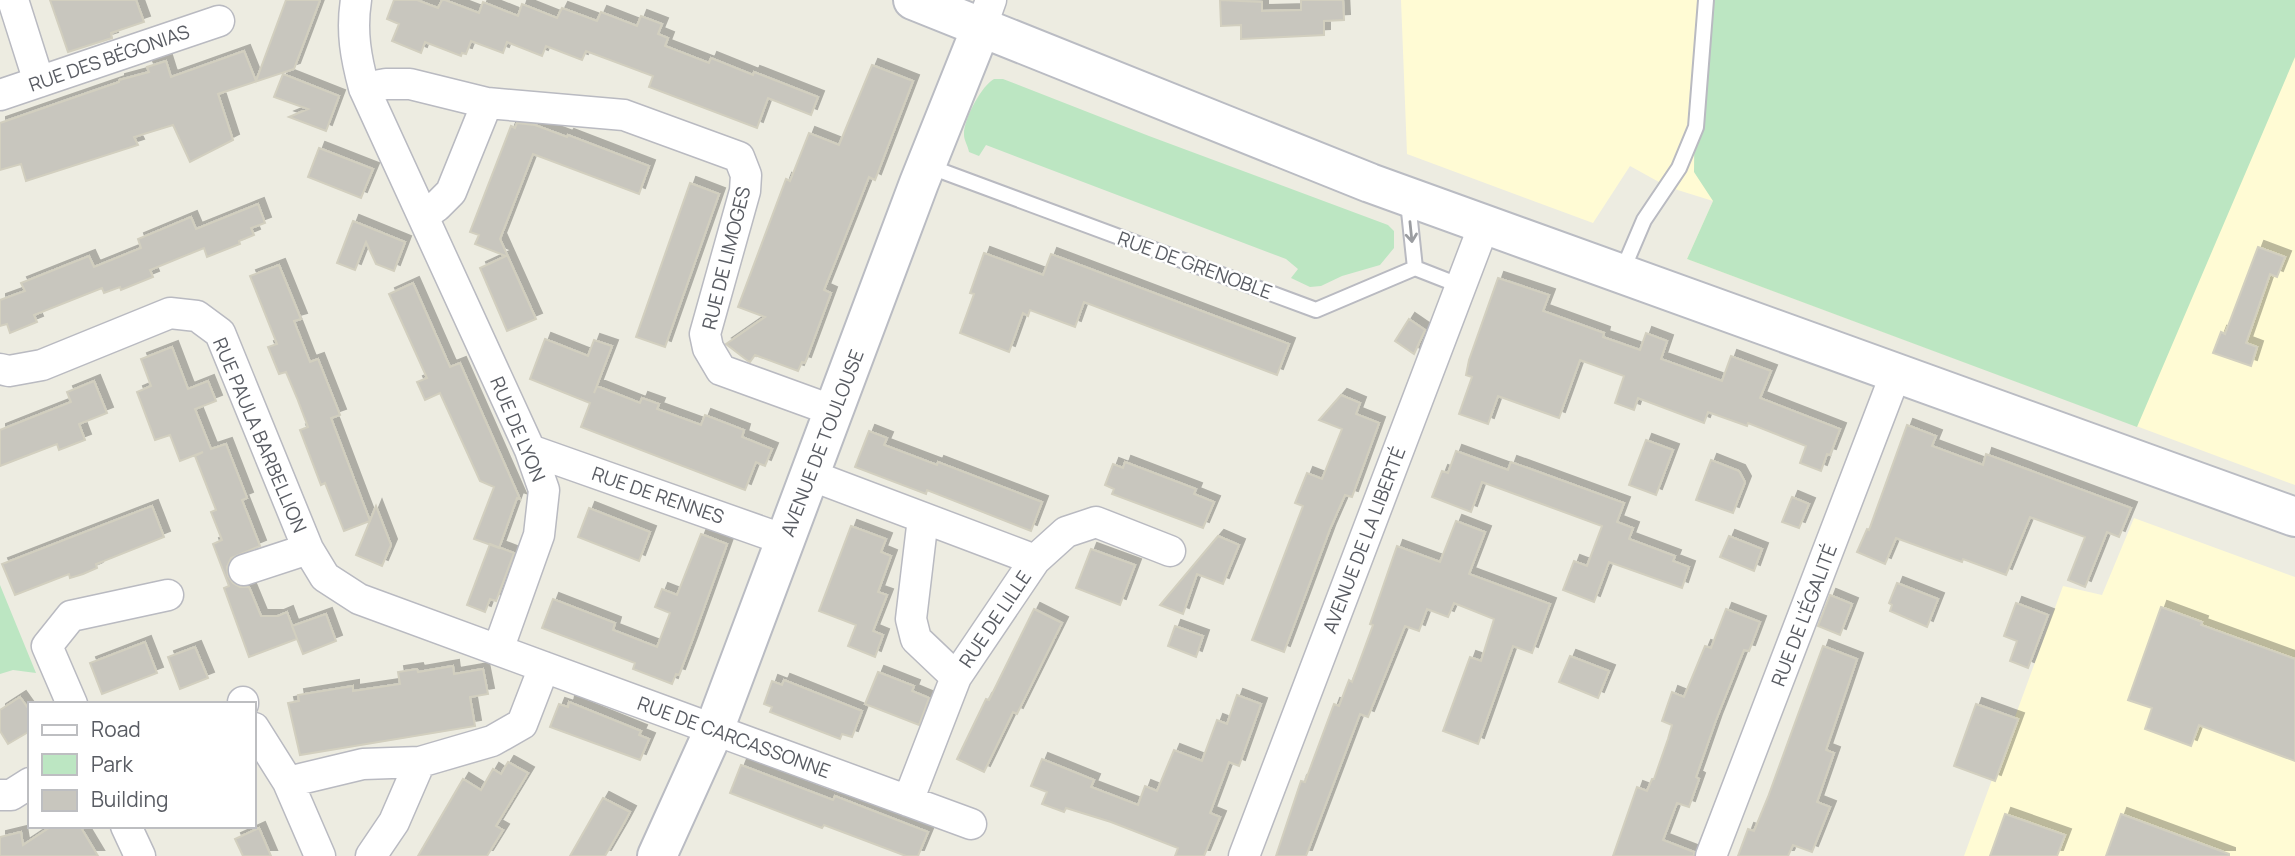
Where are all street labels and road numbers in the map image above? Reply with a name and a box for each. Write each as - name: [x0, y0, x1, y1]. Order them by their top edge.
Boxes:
- street label: RUE DES BÉGONIAS: [25, 18, 193, 98]
- street label: RUE DE LIMOGES: [696, 183, 756, 332]
- street label: RUE DE GRENOBLE: [1114, 225, 1276, 305]
- street label: RUE PAULA BARBELLION: [207, 333, 313, 537]
- street label: AVENUE DE TOULOUSE: [774, 346, 870, 540]
- street label: RUE DE LYON: [484, 373, 552, 485]
- street label: AVENUE DE LA LIBERTÉ: [1316, 443, 1412, 637]
- street label: RUE DE RENNES: [588, 460, 728, 530]
- street label: RUE DE L'ÉGALITÉ: [1765, 540, 1843, 690]
- street label: RUE DE LILLE: [953, 565, 1037, 673]
- street label: RUE DE CARCASSONNE: [634, 690, 834, 784]

